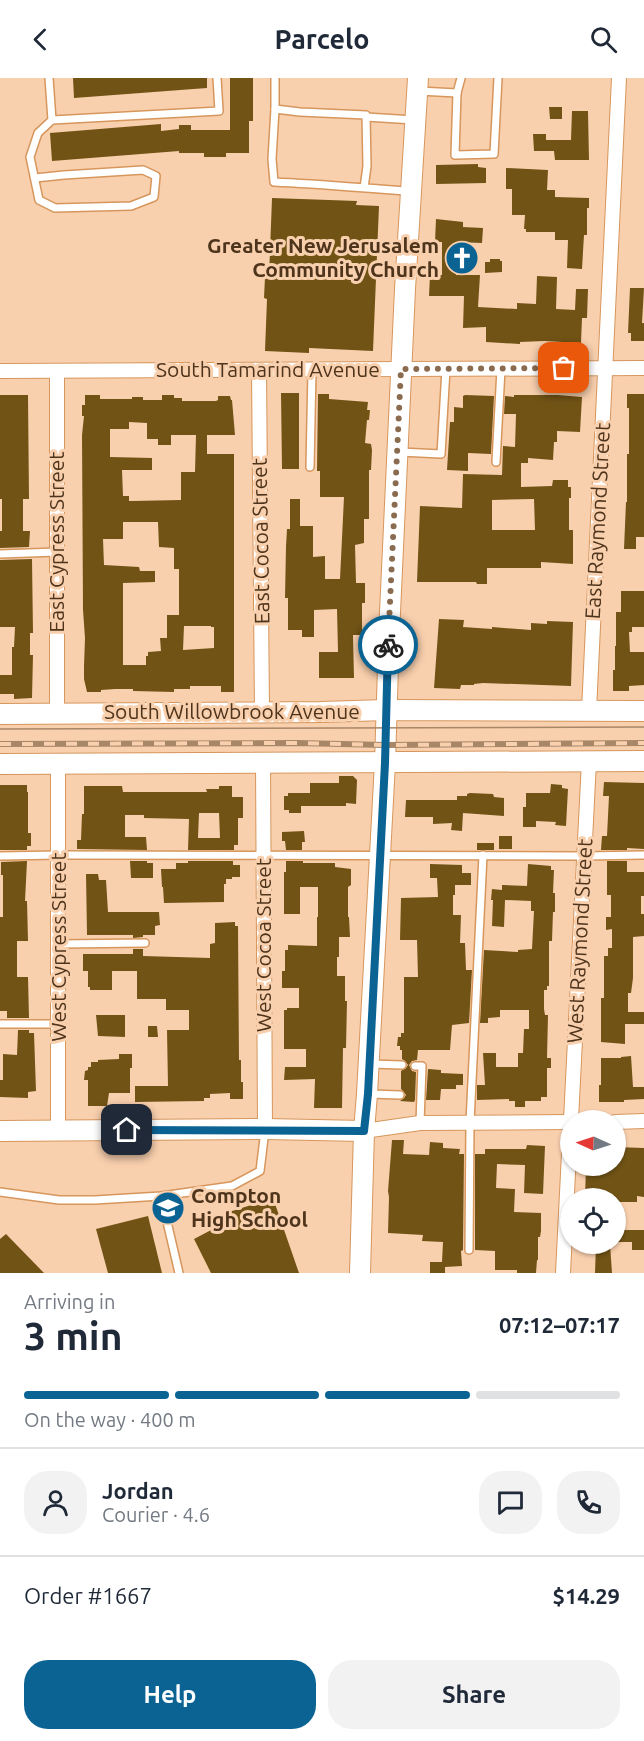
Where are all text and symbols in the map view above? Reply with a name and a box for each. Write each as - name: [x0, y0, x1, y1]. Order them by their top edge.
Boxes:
- icon: back: [24, 23, 57, 56]
- icon: search: [587, 23, 620, 56]
- text: Parcelo: [275, 24, 369, 54]
- place label: Greater New Jerusalem Community Church: [207, 233, 439, 281]
- church icon: Greater New Jerusalem Community Church: [444, 240, 480, 276]
- pin: [538, 342, 589, 393]
- icon: bag: [547, 351, 580, 384]
- street label: South Tamarind Avenue: [156, 357, 380, 381]
- street label: East Raymond Street: [580, 422, 614, 620]
- street label: East Cypress Street: [44, 451, 68, 633]
- street label: East Cocoa Street: [247, 458, 273, 624]
- courier: [358, 615, 418, 675]
- icon: bike: [372, 629, 405, 662]
- street label: South Willowbrook Avenue: [104, 699, 360, 723]
- street label: West Raymond Street: [562, 838, 596, 1044]
- street label: West Cypress Street: [46, 852, 70, 1042]
- street label: West Cocoa Street: [251, 858, 275, 1032]
- pin: [101, 1104, 152, 1155]
- north arrow: [560, 1110, 626, 1176]
- map controls: [560, 1110, 626, 1254]
- icon: home: [110, 1113, 143, 1146]
- place label: Compton High School: [191, 1183, 308, 1231]
- button: locate: [560, 1188, 626, 1254]
- school or university icon: Compton High School: [150, 1190, 186, 1226]
- text: Arriving in: [24, 1290, 115, 1313]
- text: 07:12–07:17: [499, 1312, 620, 1337]
- text: 3 min: [24, 1314, 123, 1357]
- text: On the way · 400 m: [24, 1408, 196, 1431]
- button: person: [24, 1471, 87, 1534]
- button: chat: [479, 1471, 542, 1534]
- button: phone: [557, 1471, 620, 1534]
- text: Jordan: [102, 1478, 174, 1503]
- text: Courier · 4.6: [102, 1503, 210, 1526]
- text: Order #1667: [24, 1583, 152, 1608]
- text: $14.29: [553, 1583, 620, 1608]
- button: Help: [24, 1660, 316, 1729]
- button: Share: [328, 1660, 620, 1729]

